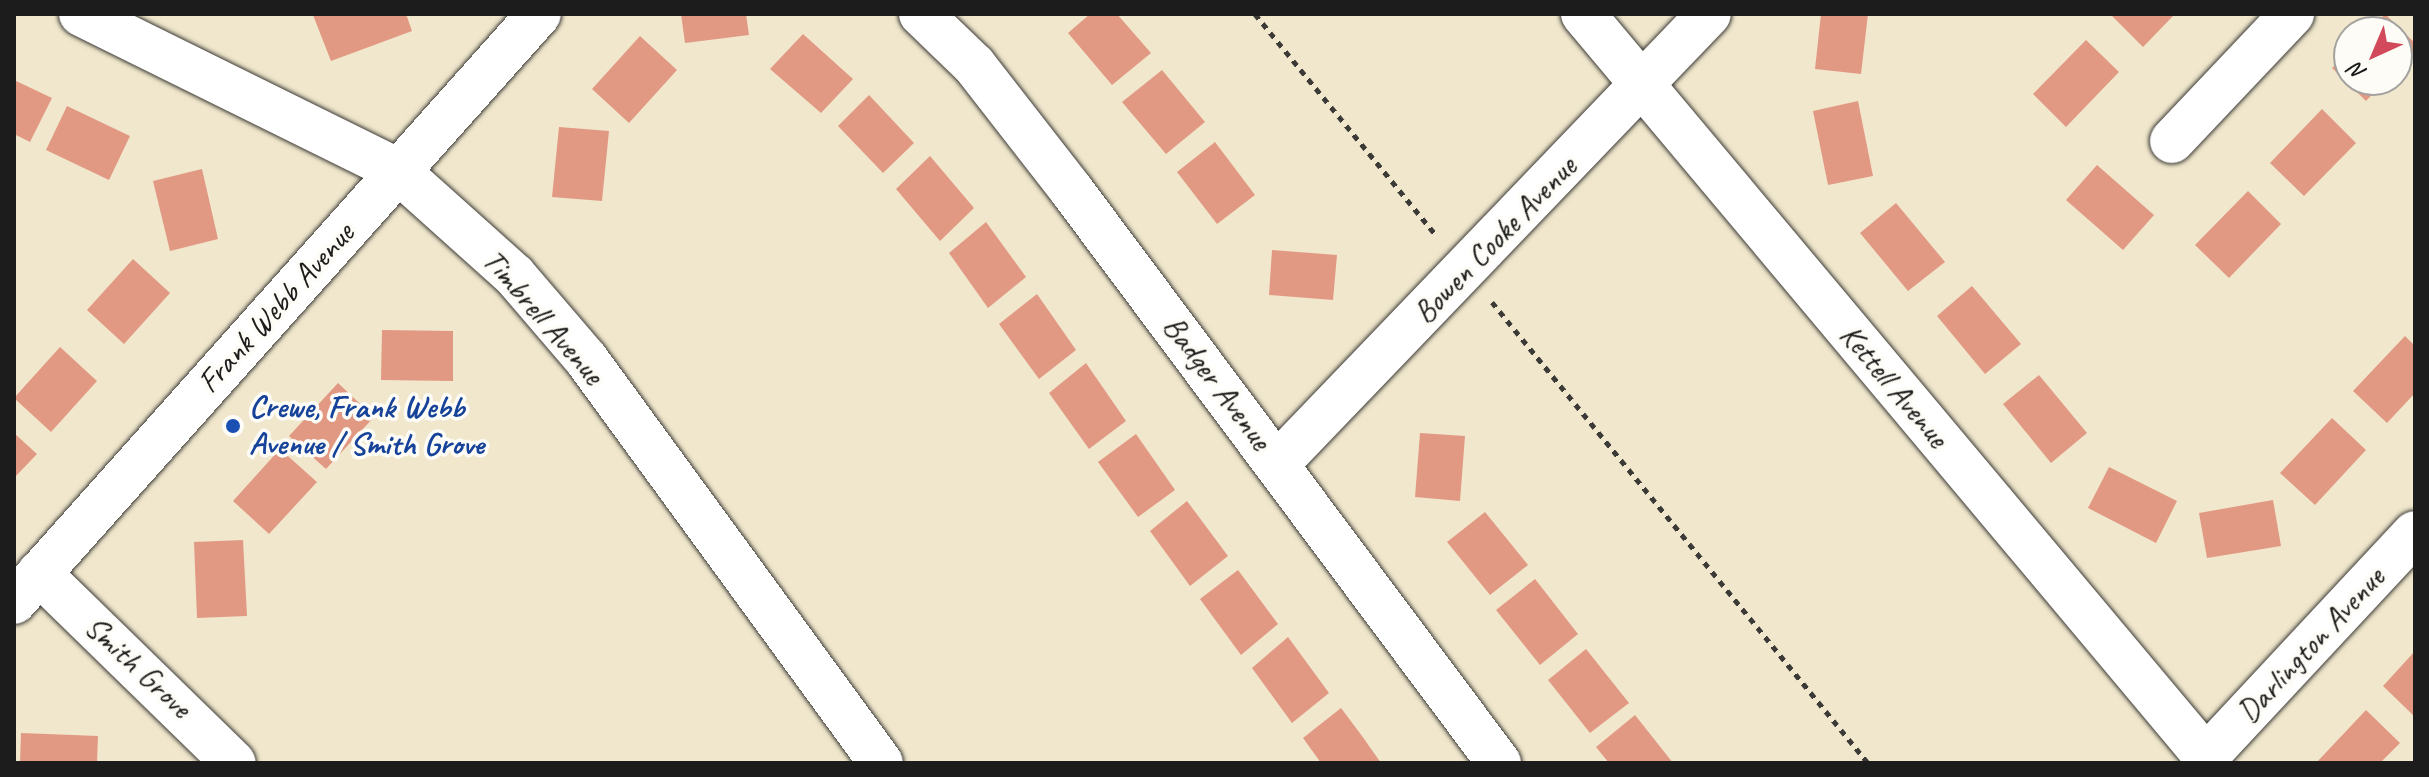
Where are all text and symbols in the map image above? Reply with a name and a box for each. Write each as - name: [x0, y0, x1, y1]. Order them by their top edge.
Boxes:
- north arrow: [2333, 16, 2413, 96]
- text: N: [2343, 57, 2372, 87]
- street label: Bowen Cooke Avenue: [1406, 148, 1584, 332]
- street label: Frank Webb Avenue: [189, 215, 363, 401]
- street label: Timbrell Avenue: [474, 242, 612, 392]
- street label: Badger Avenue: [1154, 308, 1280, 458]
- street label: Kettell Avenue: [1831, 317, 1957, 455]
- place label: Crewe, Frank Webb Avenue / Smith Grove: [249, 389, 483, 464]
- marker: Crewe, Frank Webb Avenue / Smith Grove: [224, 417, 242, 435]
- street label: Darlington Avenue: [2229, 559, 2393, 731]
- street label: Smith Grove: [77, 608, 199, 726]

